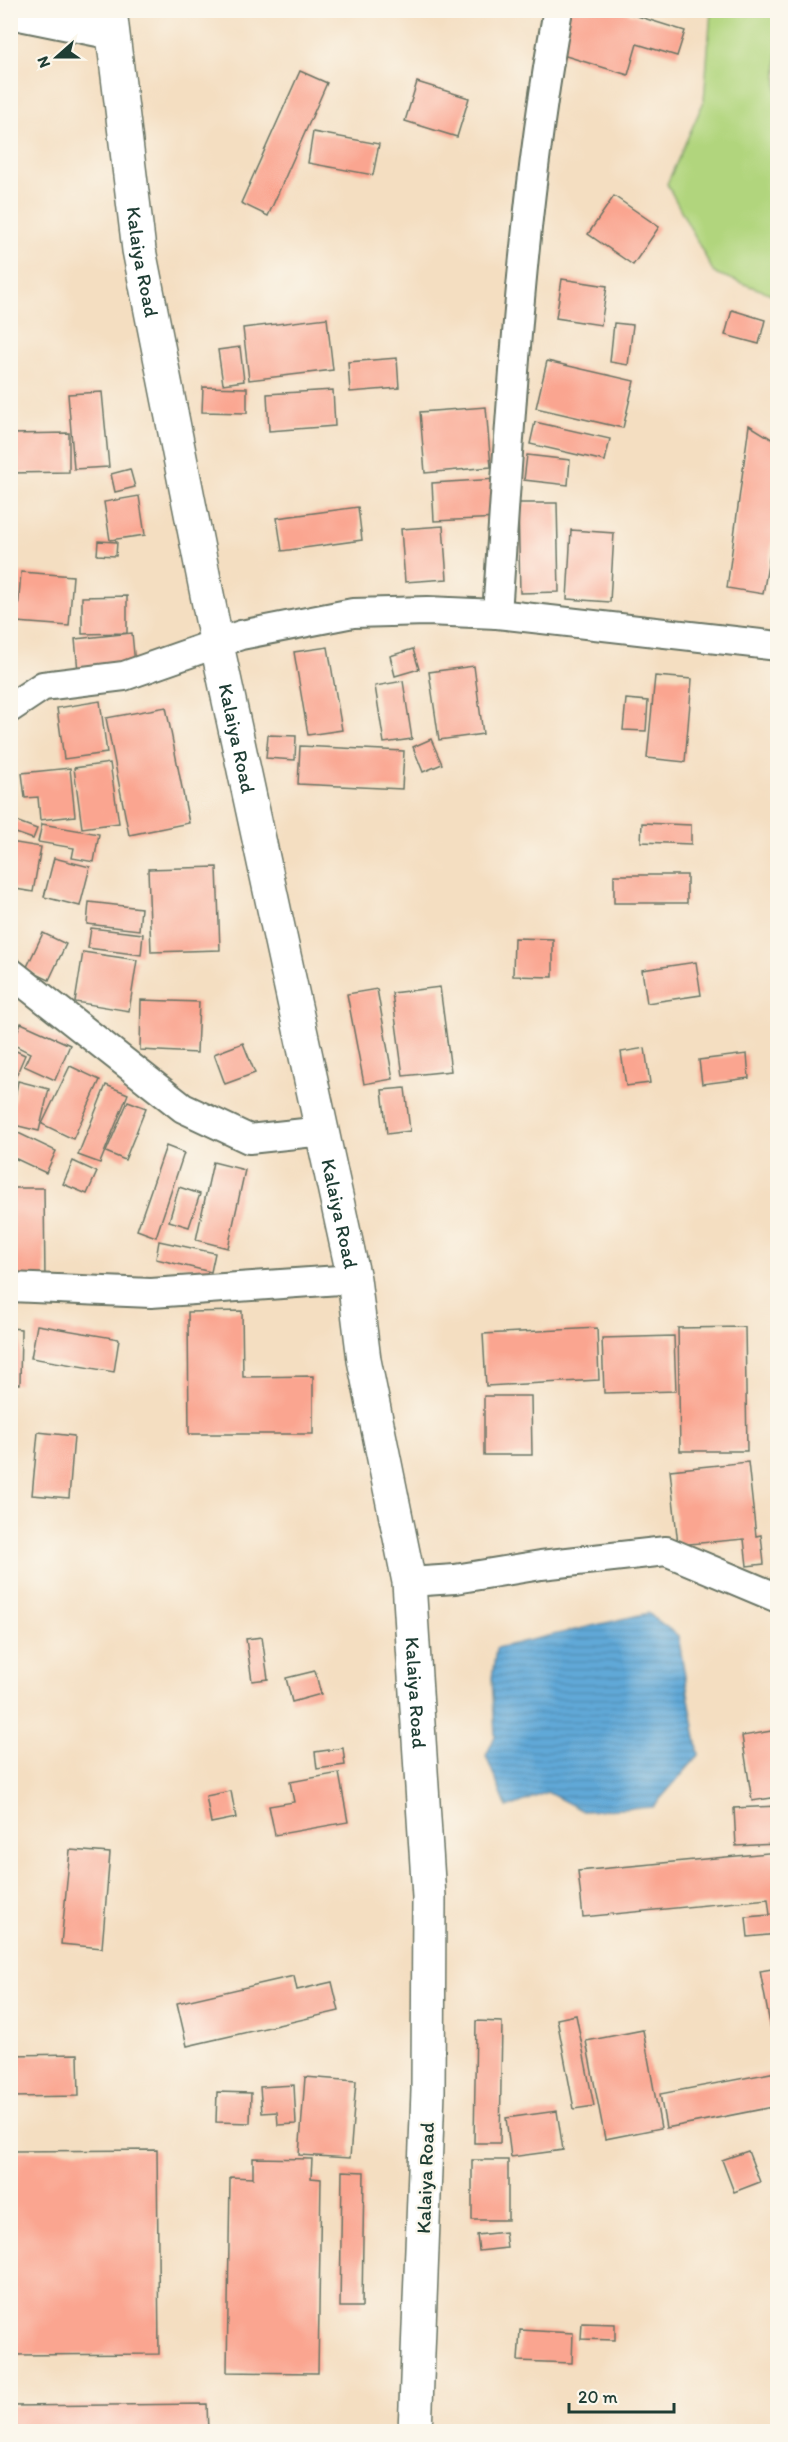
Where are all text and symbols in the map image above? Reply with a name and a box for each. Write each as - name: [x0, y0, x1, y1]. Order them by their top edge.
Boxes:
- north arrow: [27, 27, 87, 87]
- text: N: [33, 54, 54, 71]
- street label: Kalaiya Road: [122, 205, 164, 319]
- street label: Kalaiya Road: [214, 681, 261, 796]
- street label: Kalaiya Road: [316, 1156, 363, 1271]
- street label: Kalaiya Road: [401, 1636, 432, 1749]
- street label: Kalaiya Road: [411, 2122, 439, 2234]
- scale bar: [569, 2376, 674, 2414]
- text: 20 m: [578, 2386, 618, 2408]

